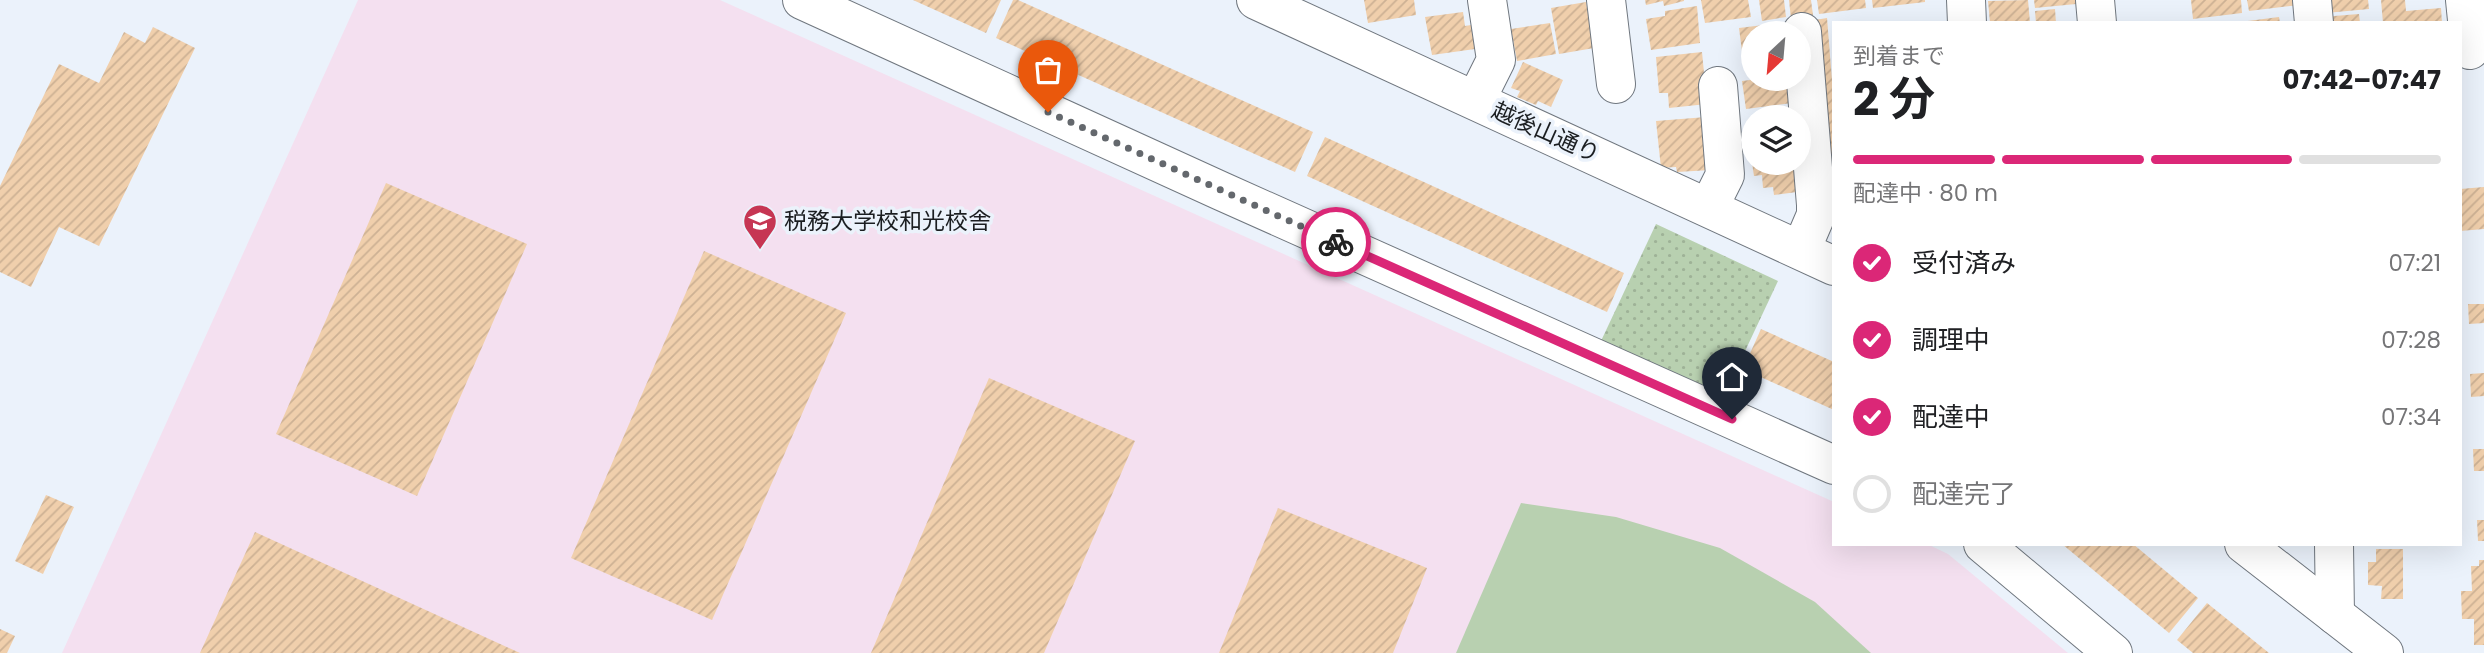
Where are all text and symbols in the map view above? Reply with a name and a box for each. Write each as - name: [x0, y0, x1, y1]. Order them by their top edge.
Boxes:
- north arrow: [1741, 21, 1811, 91]
- map controls: [1741, 21, 1811, 175]
- pin: [1018, 40, 1078, 112]
- text: 到着まで: [1853, 40, 1945, 72]
- icon: bag: [1029, 51, 1067, 89]
- text: 07:42–07:47: [2282, 62, 2441, 98]
- text: 2 分: [1853, 67, 1935, 131]
- street label: 越後山通り: [1487, 94, 1605, 170]
- button: layers: [1741, 105, 1811, 175]
- text: 配達中 · 80 m: [1853, 177, 1998, 209]
- school or university icon: 税務大学校和光校舎: [741, 202, 779, 251]
- place label: 税務大学校和光校舎: [784, 205, 991, 237]
- courier: [1301, 207, 1371, 277]
- icon: bike: [1317, 223, 1355, 261]
- icon: check: [1853, 244, 1891, 282]
- text: 受付済み: [1912, 245, 2016, 281]
- text: 07:21: [2389, 247, 2441, 279]
- icon: check: [1853, 321, 1891, 359]
- text: 調理中: [1912, 322, 1990, 358]
- text: 07:28: [2381, 324, 2441, 356]
- pin: [1702, 347, 1762, 419]
- icon: home: [1713, 358, 1751, 396]
- icon: check: [1853, 398, 1891, 436]
- text: 配達中: [1912, 399, 1990, 435]
- text: 07:34: [2381, 401, 2441, 433]
- text: 配達完了: [1912, 476, 2016, 512]

